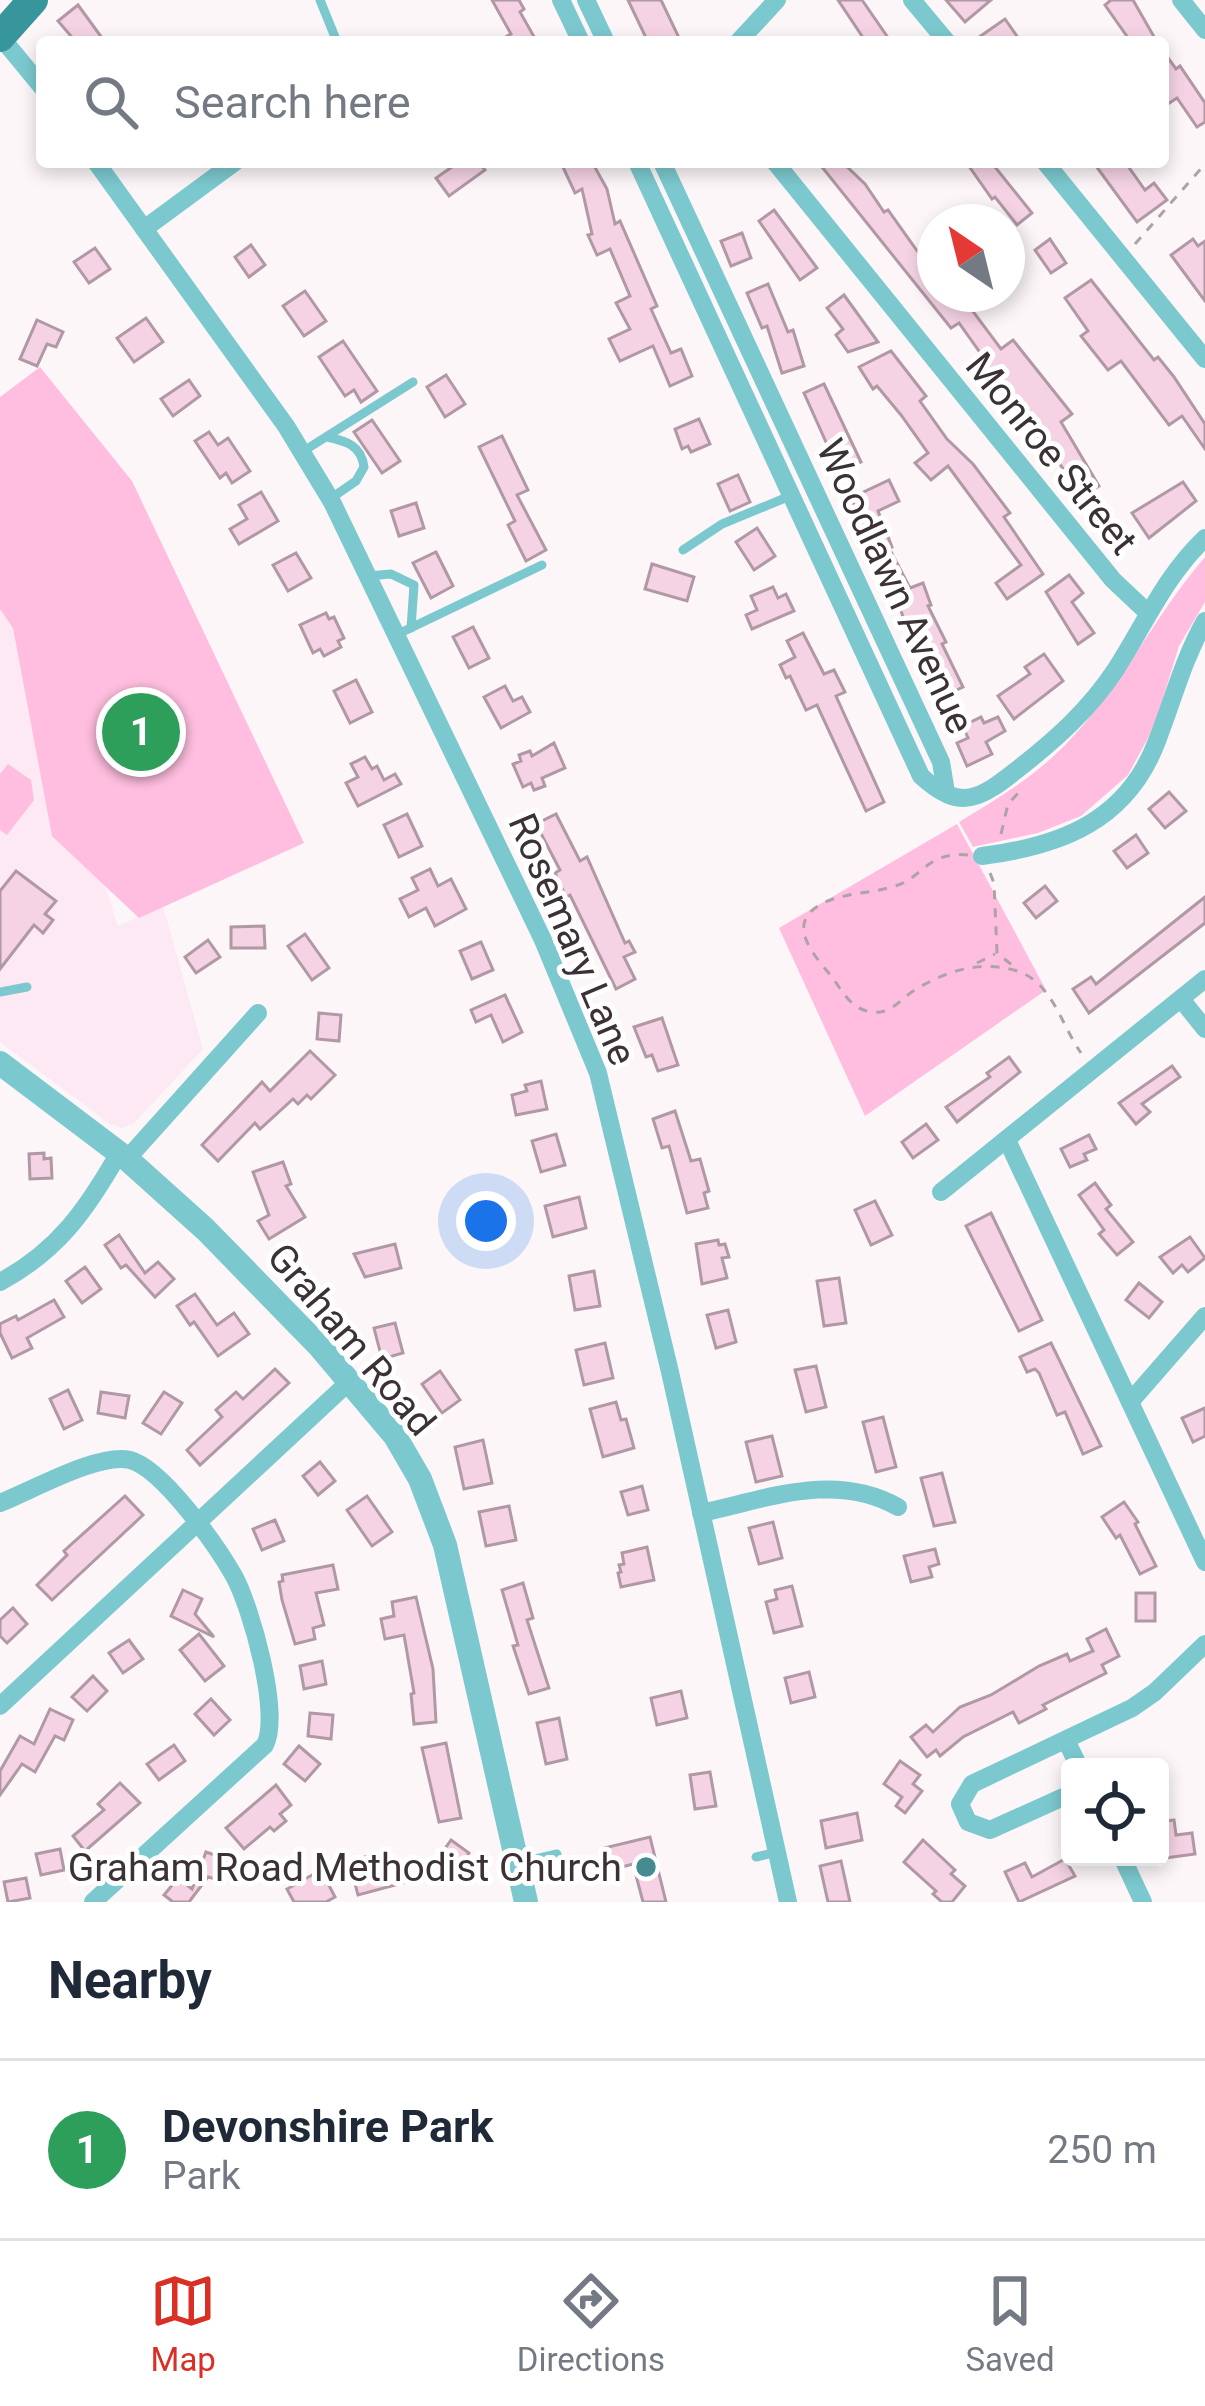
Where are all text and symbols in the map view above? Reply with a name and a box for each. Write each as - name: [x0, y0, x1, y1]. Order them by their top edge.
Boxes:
- search box: [36, 36, 1169, 168]
- icon: search: [78, 69, 144, 135]
- text: Search here: [174, 76, 411, 129]
- north arrow: [917, 204, 1025, 312]
- street label: Monroe Street: [956, 344, 1147, 564]
- street label: Woodlawn Avenue: [807, 432, 983, 741]
- pin: 1: [102, 687, 180, 777]
- street label: Rosemary Lane: [498, 807, 646, 1072]
- your location: [456, 1191, 516, 1251]
- street label: Graham Road: [258, 1234, 445, 1445]
- map controls: [1061, 1758, 1169, 1866]
- button: locate: [1061, 1758, 1169, 1866]
- place label: Graham Road Methodist Church: [68, 1845, 622, 1891]
- marker: Graham Road Methodist Church: [633, 1854, 659, 1880]
- text: Nearby: [48, 1951, 212, 2010]
- text: Devonshire Park: [162, 2100, 493, 2153]
- text: 1: [76, 2127, 98, 2173]
- text: 250 m: [1047, 2127, 1157, 2173]
- text: Park: [162, 2153, 241, 2199]
- tab: Map: [150, 2268, 216, 2379]
- tab: Directions: [517, 2268, 665, 2379]
- tab: Saved: [966, 2268, 1055, 2379]

